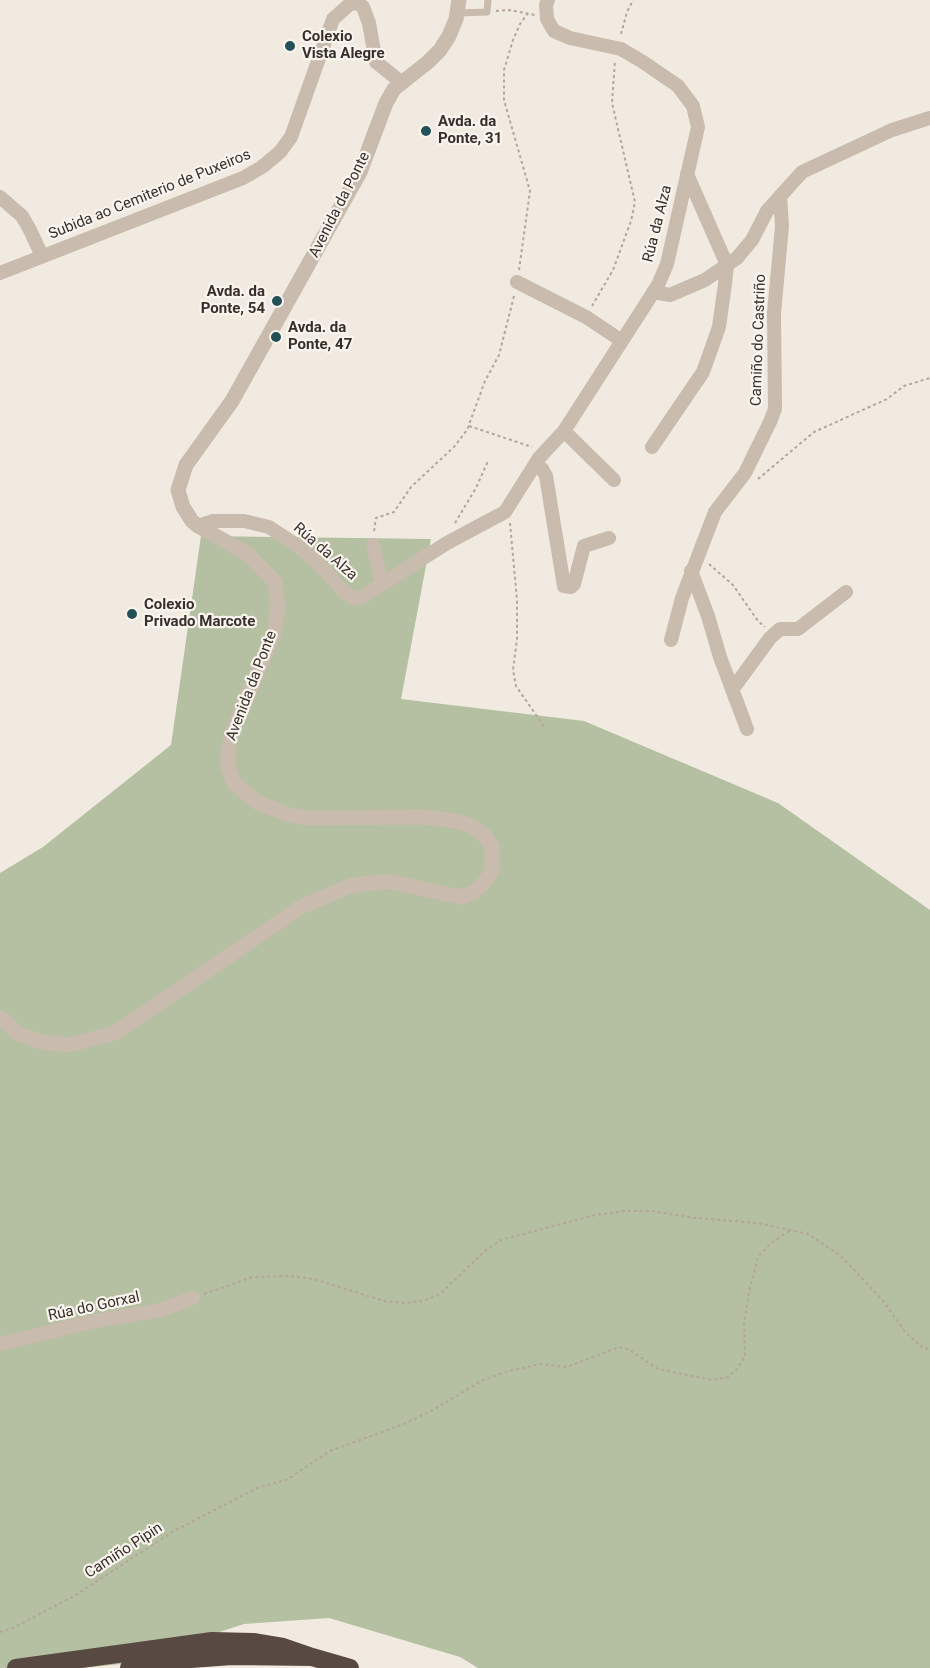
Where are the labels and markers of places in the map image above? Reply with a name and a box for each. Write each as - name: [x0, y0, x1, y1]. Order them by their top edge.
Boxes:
- place label: Colexio Vista Alegre: [302, 28, 384, 63]
- marker: Colexio Vista Alegre: [283, 39, 297, 53]
- place label: Avda. da Ponte, 31: [438, 113, 502, 148]
- marker: Avda. da Ponte, 31: [419, 124, 433, 138]
- place label: Avda. da Ponte, 54: [201, 283, 265, 318]
- marker: Avda. da Ponte, 54: [270, 294, 284, 308]
- place label: Avda. da Ponte, 47: [288, 319, 352, 354]
- marker: Avda. da Ponte, 47: [269, 330, 283, 344]
- place label: Colexio Privado Marcote: [144, 596, 255, 631]
- marker: Colexio Privado Marcote: [125, 607, 139, 621]

